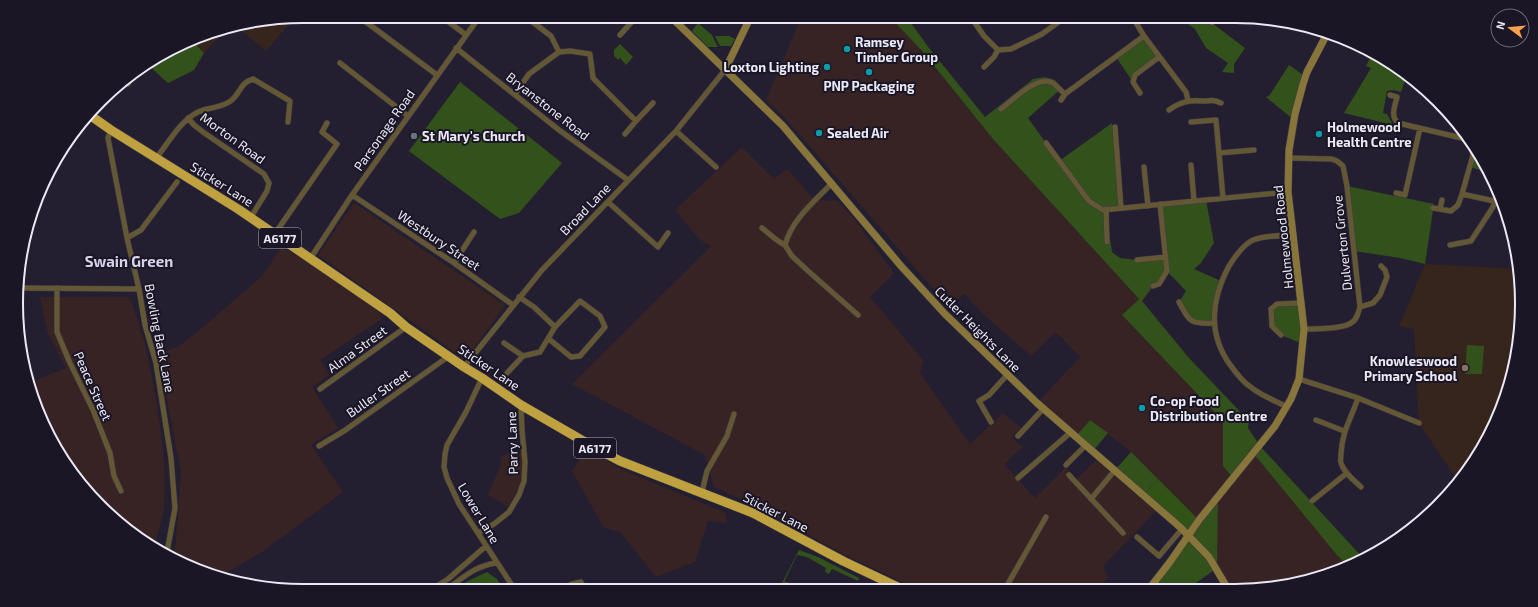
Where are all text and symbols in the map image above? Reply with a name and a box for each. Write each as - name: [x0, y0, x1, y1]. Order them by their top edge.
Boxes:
- north arrow: [1490, 8, 1530, 48]
- text: N: [1493, 19, 1507, 31]
- place label: Ramsey Timber Group: [855, 34, 938, 65]
- marker: Ramsey Timber Group: [842, 44, 852, 54]
- place label: Loxton Lighting: [723, 59, 819, 75]
- marker: Loxton Lighting: [822, 62, 832, 72]
- marker: PNP Packaging: [864, 67, 874, 77]
- street label: Bryanstone Road: [503, 69, 593, 143]
- place label: PNP Packaging: [823, 78, 915, 94]
- street label: Parsonage Road: [350, 86, 418, 174]
- street label: Morton Road: [197, 109, 269, 167]
- place label: Holmewood Health Centre: [1327, 119, 1412, 150]
- place label: Sealed Air: [827, 125, 889, 141]
- place label: St Mary's Church: [422, 128, 526, 144]
- marker: Sealed Air: [814, 128, 824, 138]
- marker: Holmewood Health Centre: [1314, 129, 1324, 139]
- marker: St Mary's Church: [409, 131, 419, 141]
- street label: Sticker Lane: [188, 158, 257, 210]
- street label: Broad Lane: [556, 180, 614, 238]
- street label: Holmewood Road: [1270, 184, 1296, 290]
- street label: Dulverton Grove: [1329, 195, 1355, 291]
- street label: Westbury Street: [395, 206, 483, 274]
- road number: A6177: [259, 228, 301, 248]
- district label: Swain Green: [85, 252, 173, 270]
- street label: Bowling Back Lane: [142, 282, 178, 394]
- street label: Cutler Heights Lane: [932, 283, 1024, 375]
- street label: Alma Street: [324, 322, 390, 376]
- street label: Sticker Lane: [455, 340, 523, 394]
- street label: Peace Street: [71, 349, 115, 423]
- place label: Knowleswood Primary School: [1364, 353, 1458, 384]
- marker: Knowleswood Primary School: [1460, 363, 1470, 373]
- street label: Buller Street: [343, 365, 413, 421]
- place label: Co-op Food Distribution Centre: [1150, 393, 1267, 424]
- marker: Co-op Food Distribution Centre: [1137, 403, 1147, 413]
- street label: Parry Lane: [503, 411, 521, 475]
- road number: A6177: [574, 438, 616, 458]
- street label: Lower Lane: [455, 480, 503, 546]
- street label: Sticker Lane: [741, 489, 811, 535]

